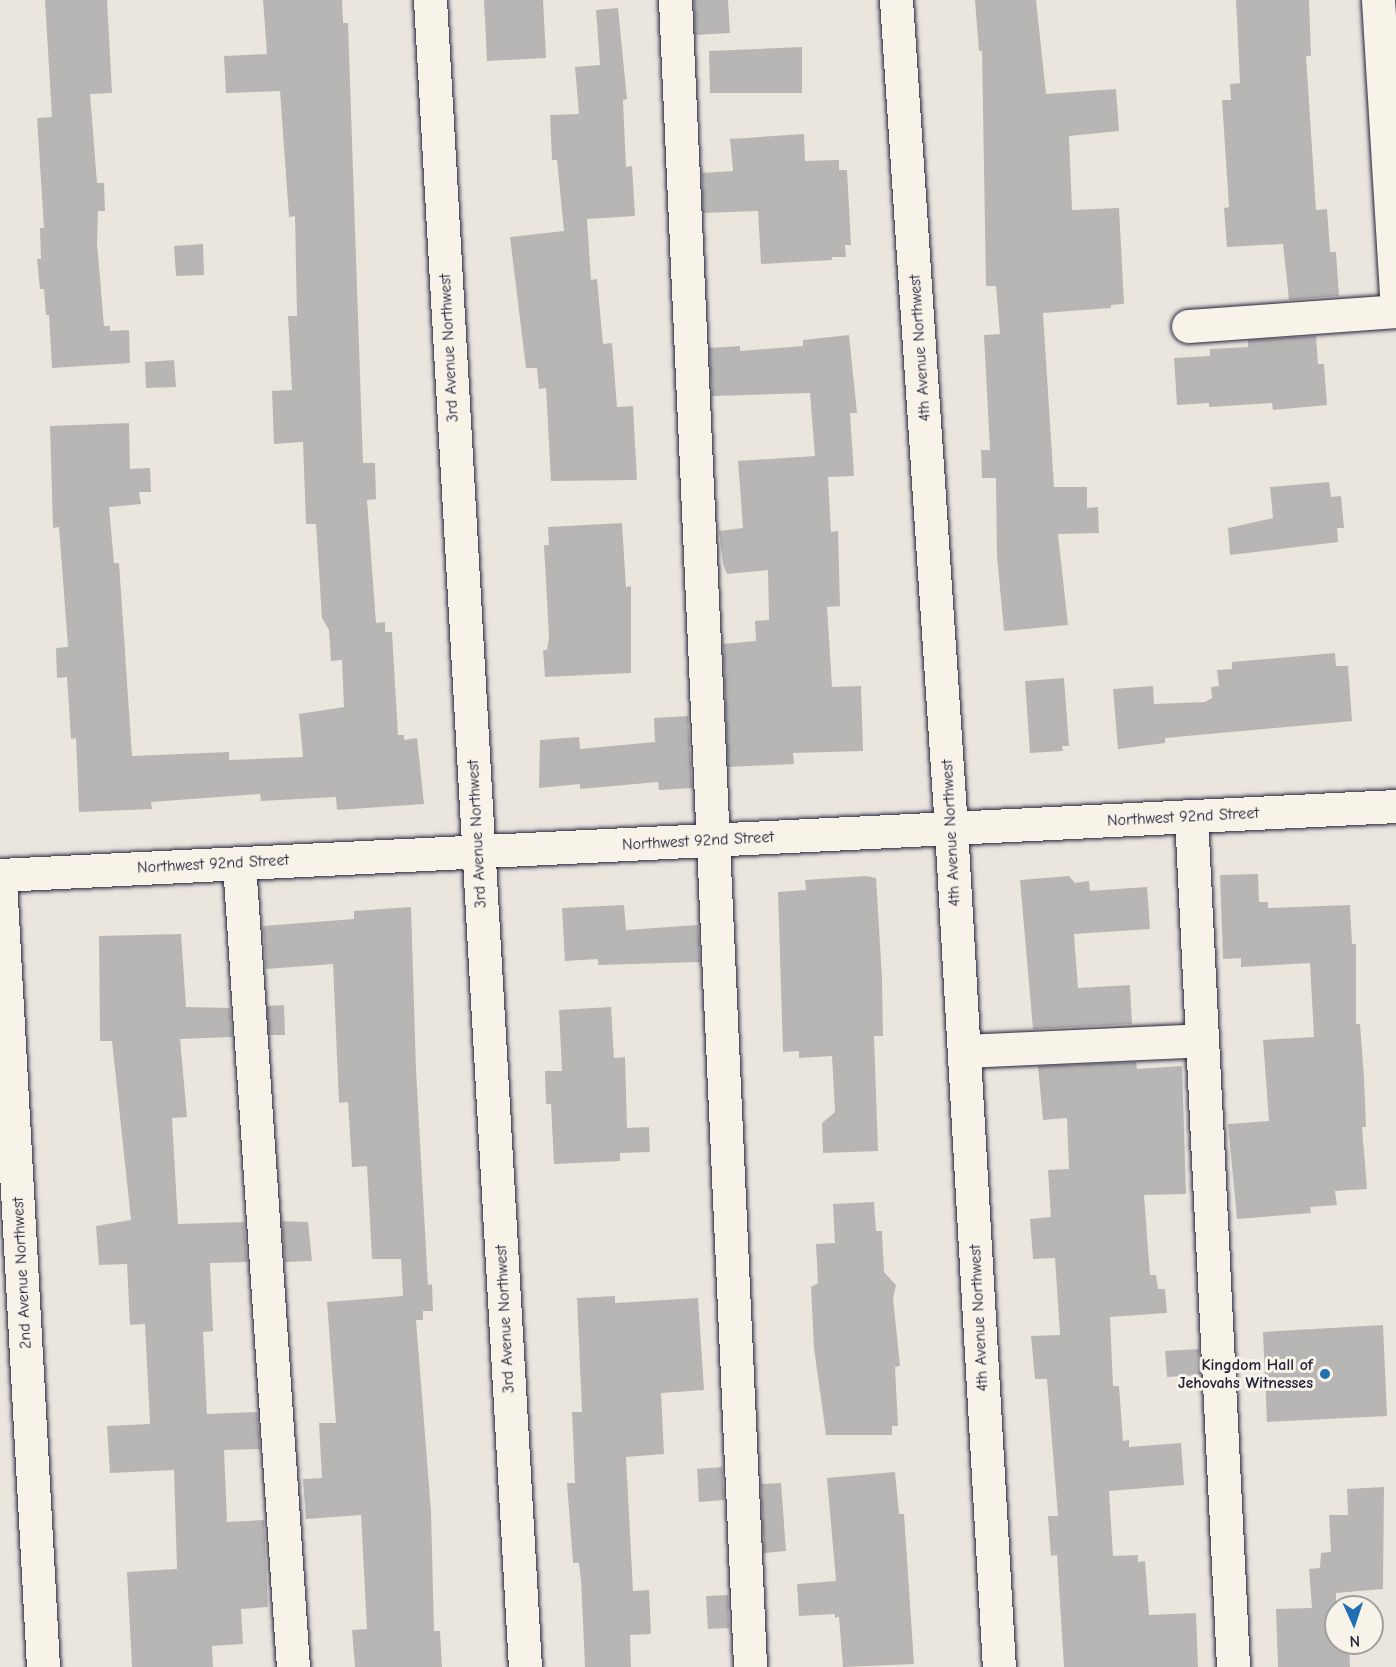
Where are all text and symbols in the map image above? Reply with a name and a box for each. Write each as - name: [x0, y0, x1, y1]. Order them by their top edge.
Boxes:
- street label: 3rd Avenue Northwest: [436, 273, 462, 423]
- street label: 4th Avenue Northwest: [905, 274, 935, 422]
- street label: 3rd Avenue Northwest: [464, 759, 490, 909]
- street label: 4th Avenue Northwest: [938, 759, 964, 907]
- street label: Northwest 92nd Street: [1107, 803, 1259, 831]
- street label: Northwest 92nd Street: [622, 827, 774, 855]
- street label: Northwest 92nd Street: [137, 850, 289, 878]
- street label: 2nd Avenue Northwest: [8, 1197, 36, 1349]
- street label: 3rd Avenue Northwest: [492, 1244, 518, 1394]
- street label: 4th Avenue Northwest: [966, 1244, 992, 1392]
- place label: Kingdom Hall of Jehovahs Witnesses: [1178, 1355, 1313, 1393]
- marker: Kingdom Hall of Jehovahs Witnesses: [1318, 1367, 1332, 1381]
- north arrow: [1324, 1595, 1384, 1655]
- text: N: [1349, 1632, 1361, 1650]

